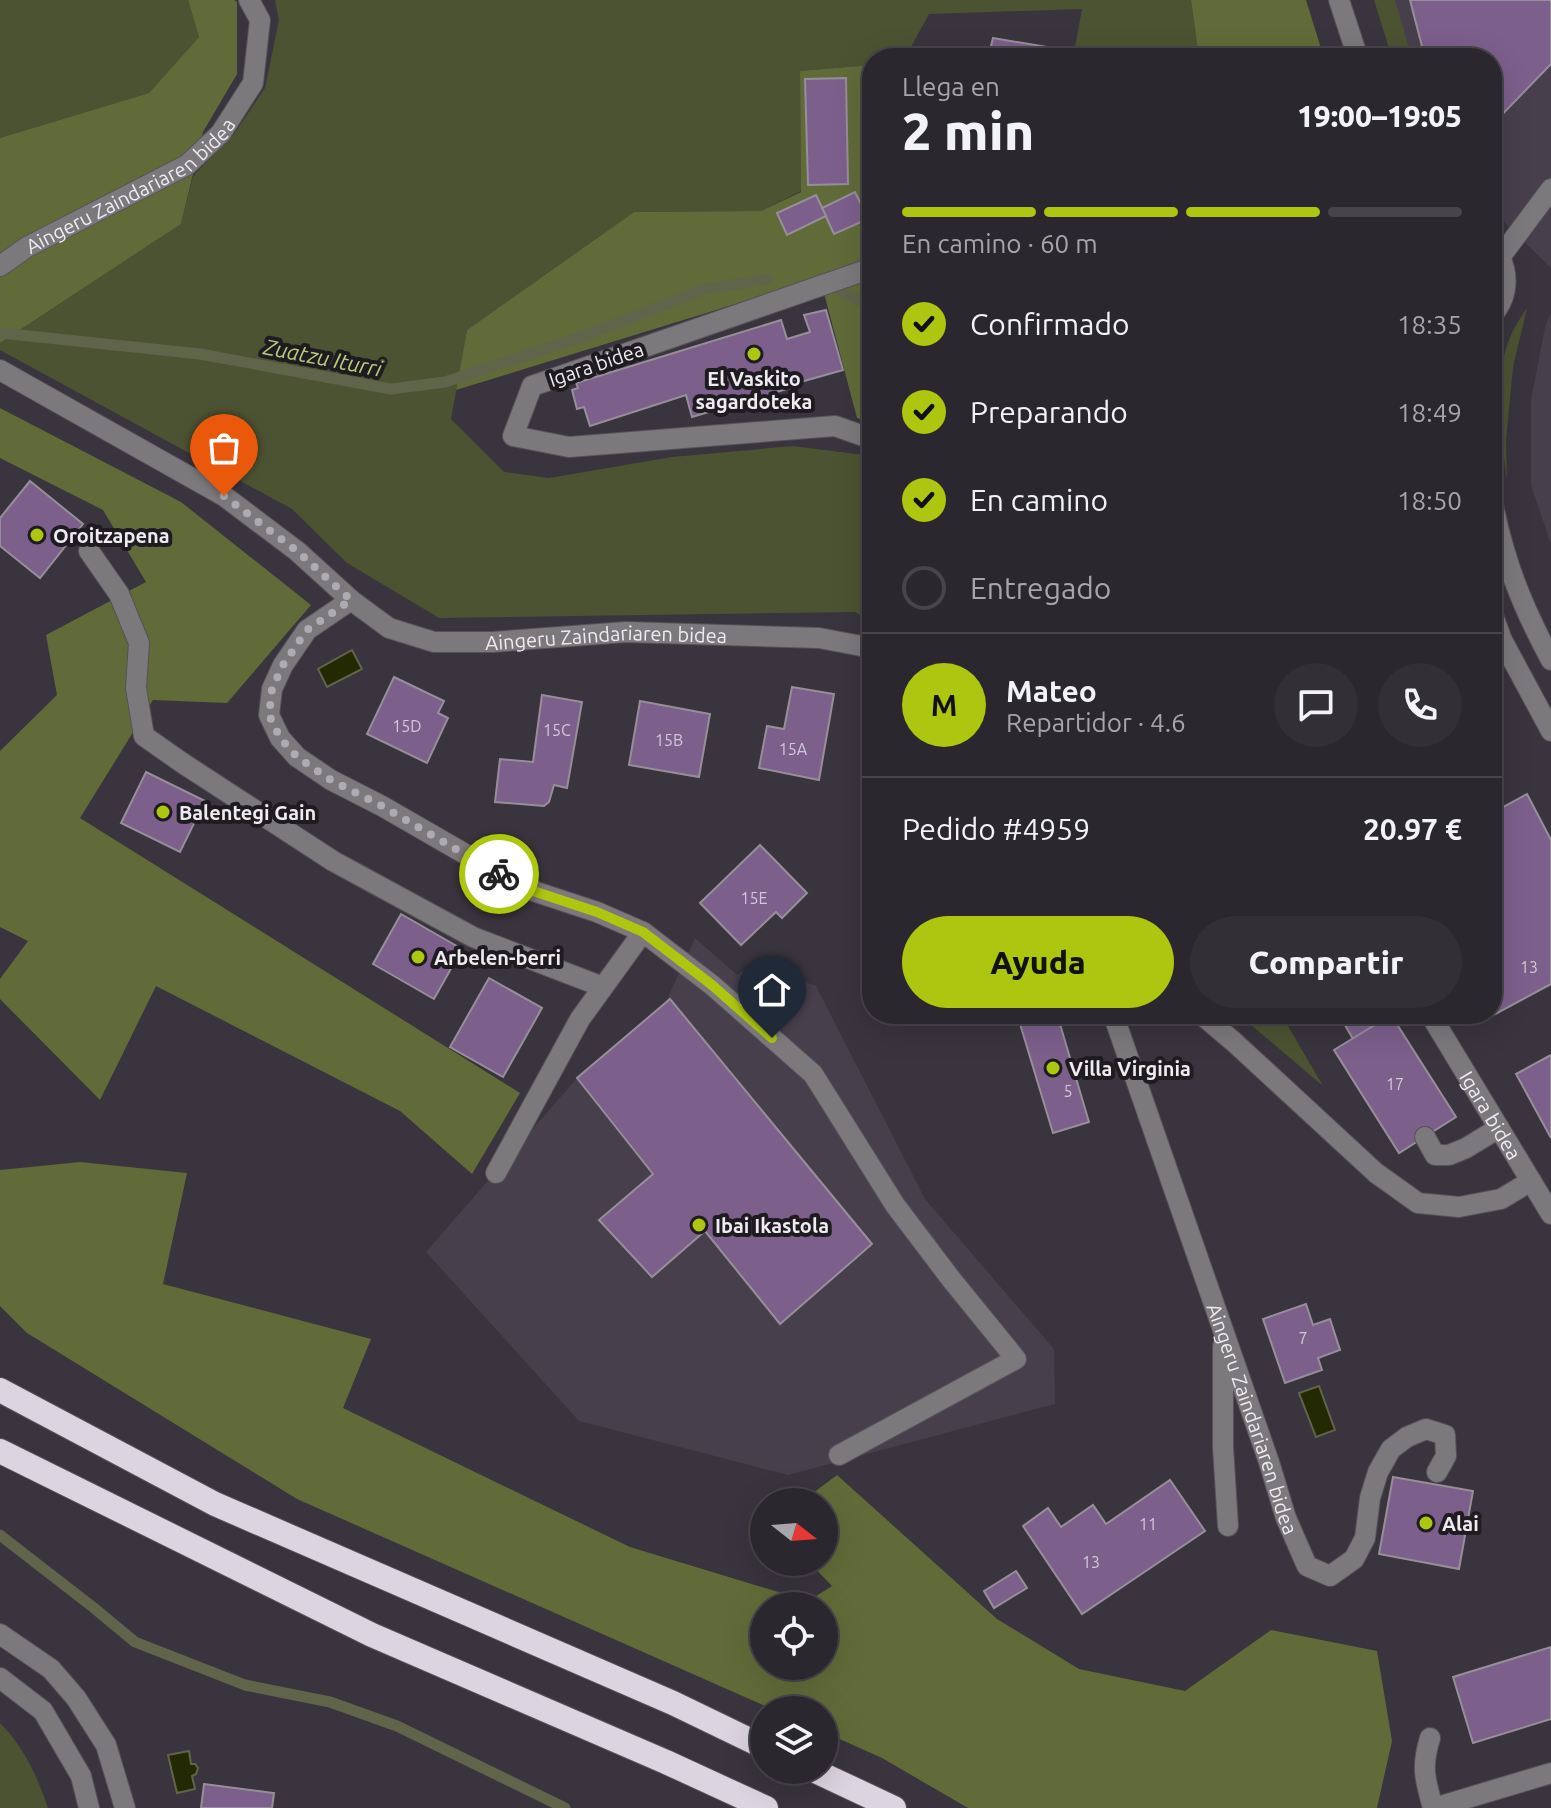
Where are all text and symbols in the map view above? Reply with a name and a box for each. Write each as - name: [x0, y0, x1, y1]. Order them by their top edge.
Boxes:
- text: Llega en: [902, 72, 1000, 101]
- text: 19:00–19:05: [1297, 99, 1462, 133]
- text: 2 min: [902, 102, 1034, 160]
- street label: Aingeru Zaindariaren bidea: [22, 114, 239, 257]
- text: En camino · 60 m: [902, 229, 1098, 258]
- icon: check: [902, 302, 946, 346]
- text: Confirmado: [970, 307, 1130, 341]
- text: 18:35: [1397, 310, 1462, 339]
- water label: Zuatzu Iturri: [261, 333, 386, 381]
- street label: Igara bidea: [545, 337, 647, 391]
- marker: El Vaskito sagardoteka: [745, 345, 763, 363]
- place label: El Vaskito sagardoteka: [696, 367, 812, 413]
- icon: check: [902, 390, 946, 434]
- text: Preparando: [970, 395, 1128, 429]
- text: 18:49: [1397, 398, 1462, 427]
- pin: [190, 414, 258, 496]
- icon: bag: [202, 426, 246, 470]
- icon: check: [902, 478, 946, 522]
- text: En camino: [970, 483, 1108, 517]
- text: 18:50: [1397, 486, 1462, 515]
- place label: Oroitzapena: [53, 524, 170, 547]
- marker: Oroitzapena: [28, 526, 46, 544]
- text: Entregado: [970, 571, 1111, 605]
- street label: Aingeru Zaindariaren bidea: [485, 620, 727, 654]
- button: chat: [1274, 663, 1358, 747]
- button: phone: [1378, 663, 1462, 747]
- text: Mateo: [1006, 674, 1097, 708]
- text: M: [931, 688, 957, 722]
- text: Repartidor · 4.6: [1006, 708, 1186, 737]
- house number: 15D: [392, 717, 422, 735]
- house number: 15C: [543, 721, 571, 739]
- house number: 15B: [655, 731, 683, 749]
- house number: 15A: [779, 740, 808, 758]
- place label: Balentegi Gain: [179, 801, 316, 824]
- marker: Balentegi Gain: [154, 803, 172, 821]
- text: Pedido #4959: [902, 812, 1090, 846]
- text: 20.97 €: [1363, 812, 1462, 846]
- courier: [459, 834, 539, 914]
- icon: bike: [477, 852, 521, 896]
- house number: 15E: [740, 889, 768, 907]
- button: Ayuda: [902, 916, 1174, 1008]
- button: Compartir: [1190, 916, 1462, 1008]
- place label: Arbelen-berri: [434, 946, 561, 969]
- marker: Arbelen-berri: [409, 948, 427, 966]
- pin: [738, 956, 806, 1038]
- house number: 13: [1520, 958, 1538, 976]
- icon: home: [750, 968, 794, 1012]
- place label: Villa Virginia: [1069, 1057, 1191, 1080]
- marker: Villa Virginia: [1044, 1059, 1062, 1077]
- street label: Igara bidea: [1456, 1067, 1527, 1163]
- house number: 17: [1386, 1075, 1404, 1093]
- house number: 5: [1063, 1082, 1073, 1100]
- place label: Ibai Ikastola: [715, 1214, 829, 1237]
- marker: Ibai Ikastola: [690, 1216, 708, 1234]
- street label: Aingeru Zaindariaren bidea: [1203, 1300, 1303, 1538]
- house number: 7: [1298, 1329, 1308, 1347]
- north arrow: [750, 1488, 838, 1576]
- map controls: [750, 1488, 838, 1784]
- place label: Alai: [1442, 1512, 1479, 1535]
- marker: Alai: [1417, 1514, 1435, 1532]
- house number: 11: [1139, 1515, 1157, 1533]
- house number: 13: [1082, 1553, 1100, 1571]
- button: locate: [750, 1592, 838, 1680]
- button: layers: [750, 1696, 838, 1784]

